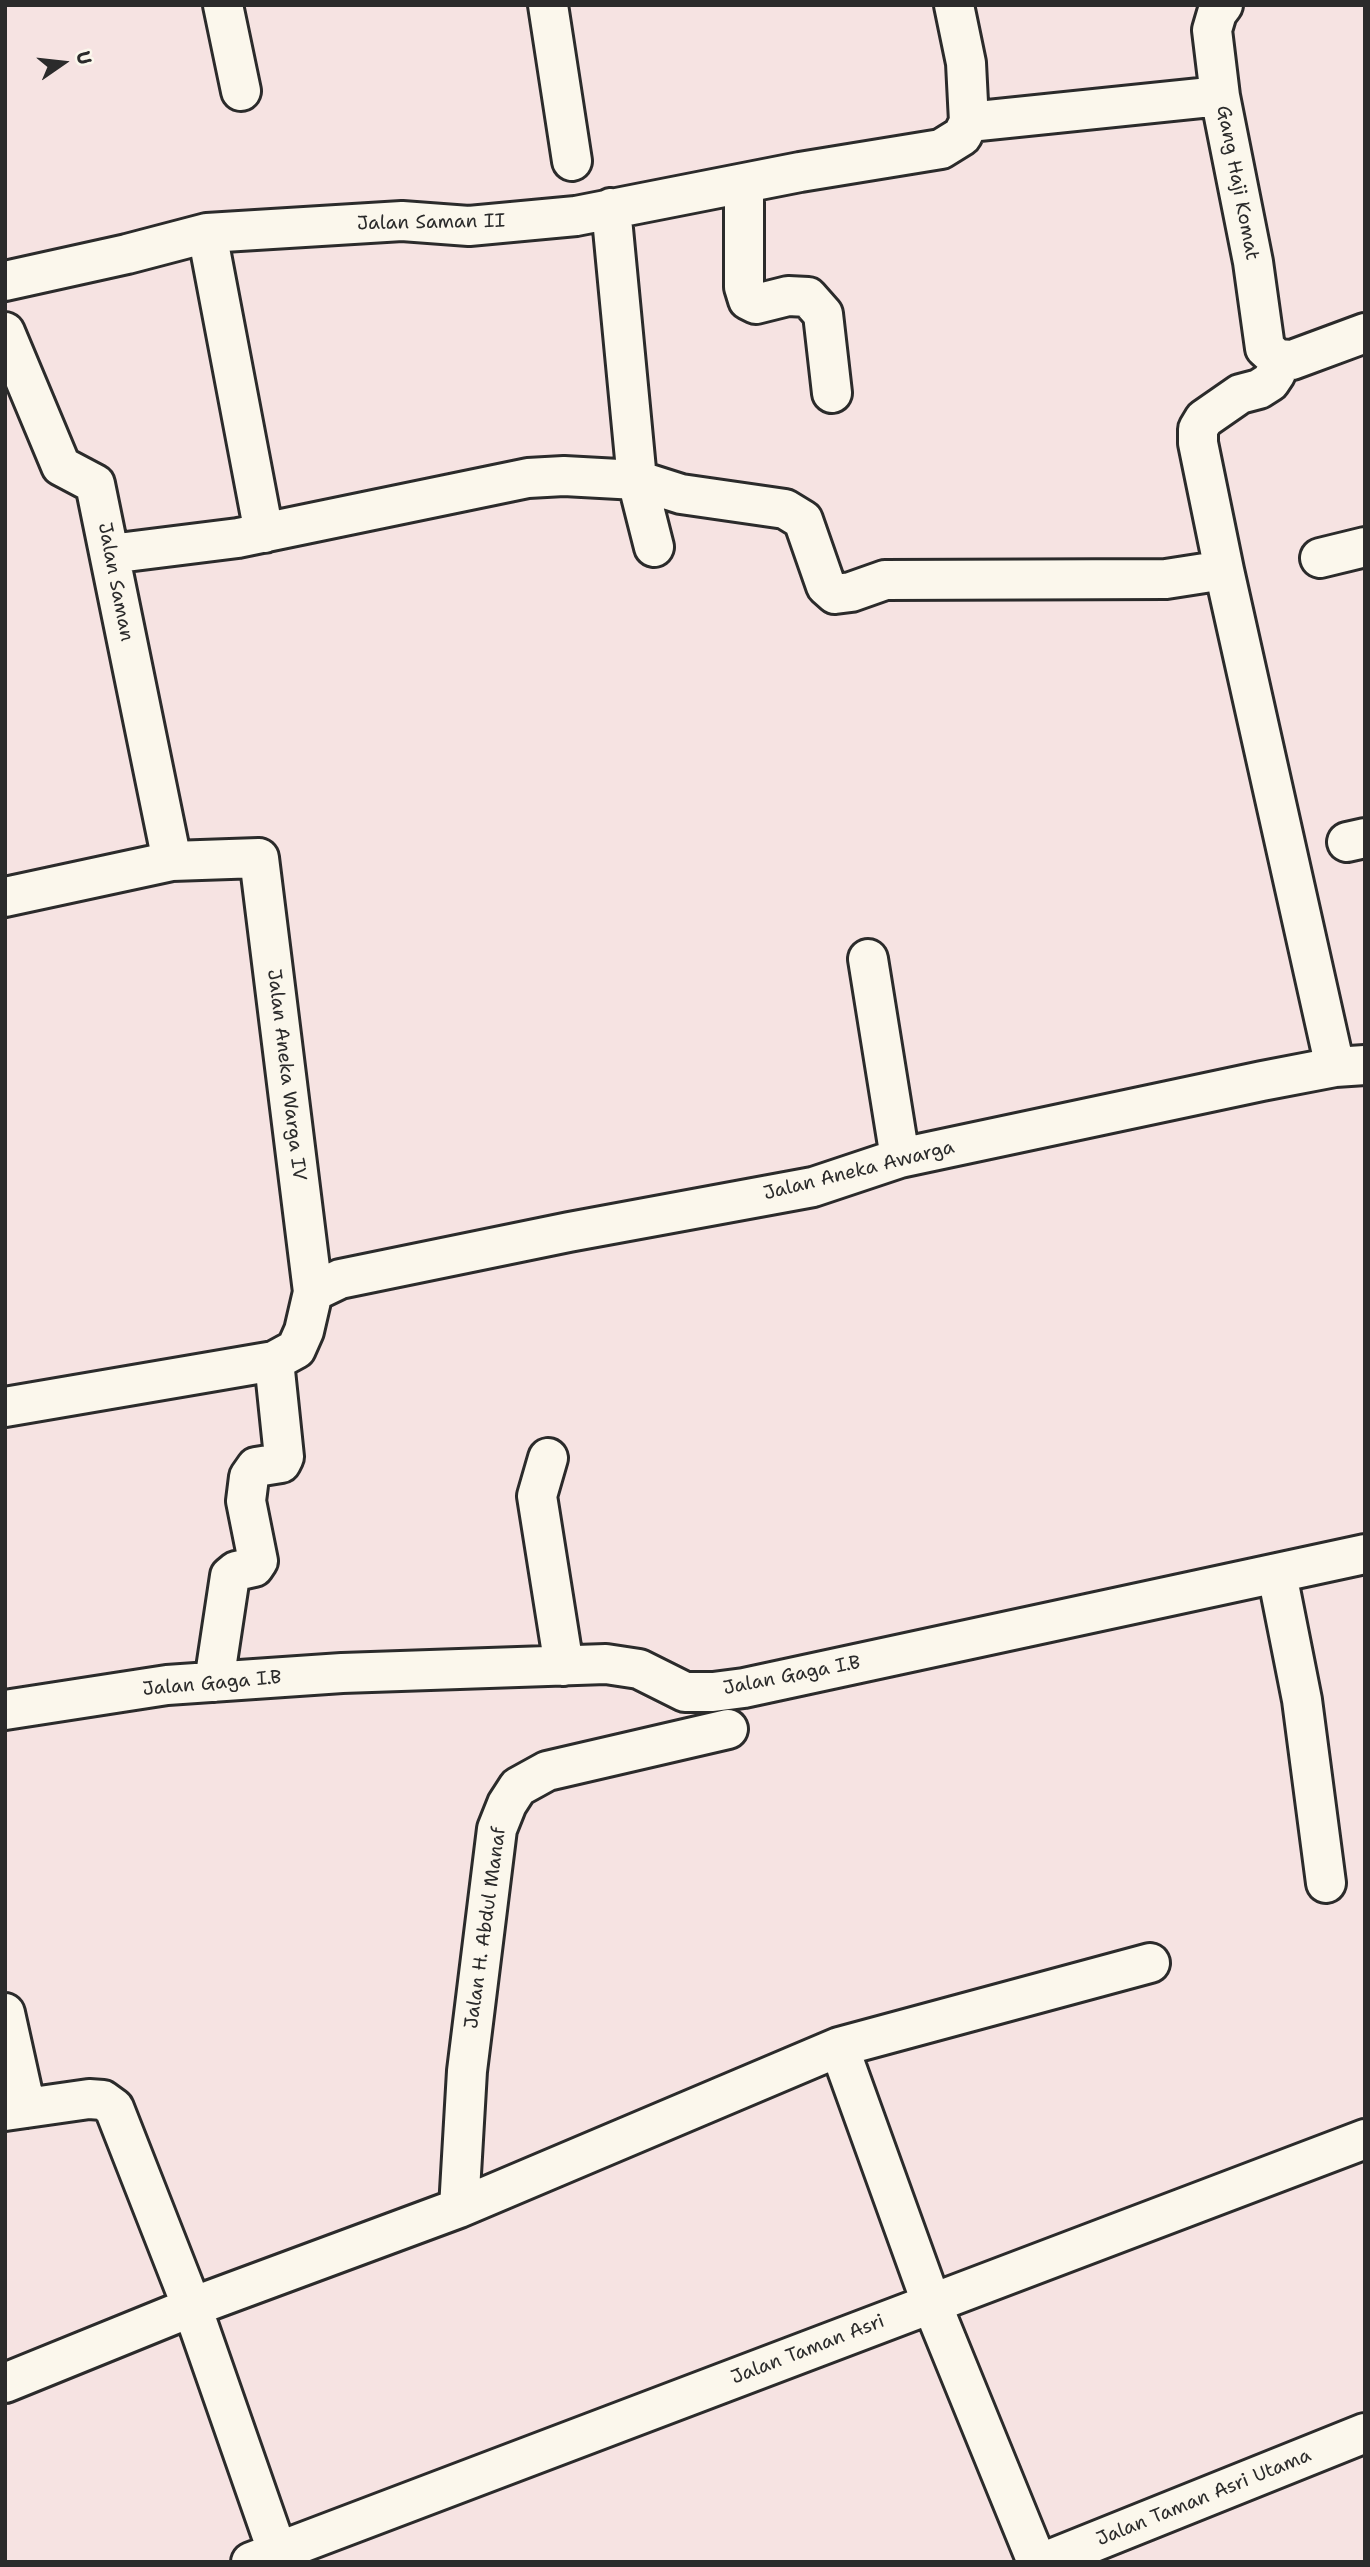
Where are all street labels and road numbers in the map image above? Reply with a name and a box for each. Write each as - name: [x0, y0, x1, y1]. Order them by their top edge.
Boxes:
- street label: Gang Haji Komat: [1211, 104, 1263, 262]
- street label: Jalan Saman II: [357, 210, 505, 236]
- street label: Jalan Saman: [92, 521, 138, 643]
- street label: Jalan Aneka Warga IV: [262, 968, 310, 1182]
- street label: Jalan Aneka Awarga: [761, 1136, 957, 1206]
- street label: Jalan Gaga I.B: [721, 1652, 863, 1700]
- street label: Jalan Gaga I.B: [142, 1667, 282, 1701]
- street label: Jalan H. Abdul Manaf: [461, 1826, 511, 2030]
- street label: Jalan Taman Asri: [728, 2310, 888, 2390]
- street label: Jalan Taman Asri Utama: [1093, 2444, 1315, 2552]

